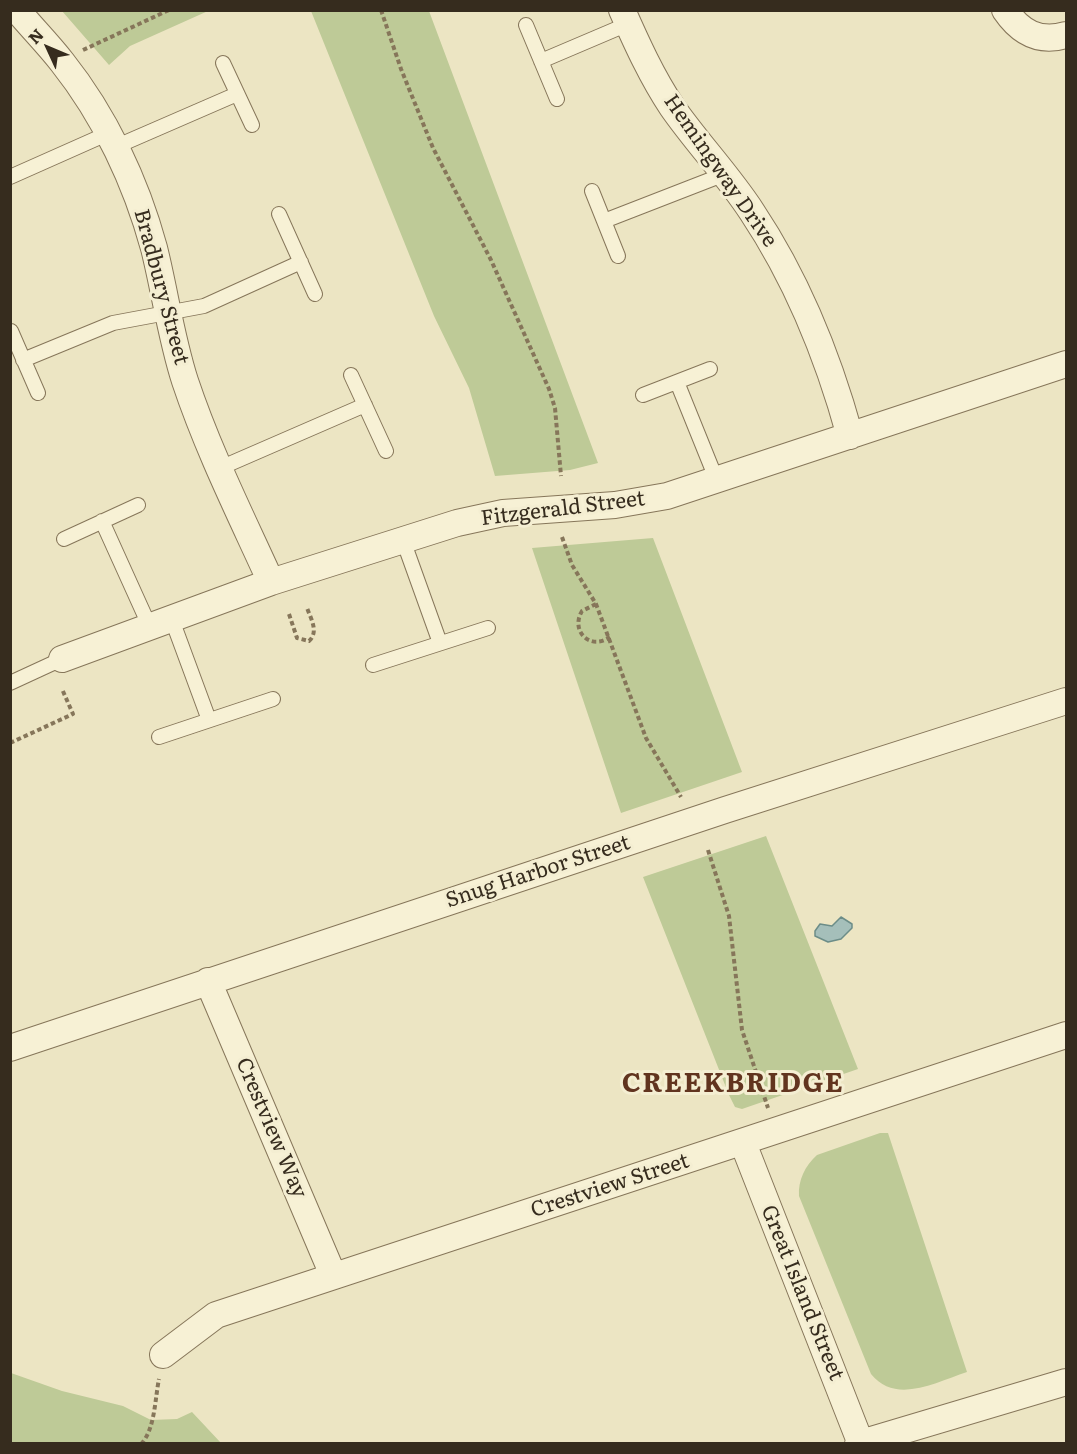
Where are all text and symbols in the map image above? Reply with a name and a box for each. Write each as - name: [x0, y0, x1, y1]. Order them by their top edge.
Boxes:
- north arrow: [18, 18, 78, 78]
- text: N: [22, 22, 48, 49]
- street label: Hemingway Drive: [658, 90, 782, 252]
- street label: Bradbury Street: [128, 206, 194, 368]
- street label: Fitzgerald Street: [480, 486, 646, 532]
- street label: Snug Harbor Street: [443, 830, 633, 914]
- street label: Crestview Way: [230, 1054, 312, 1202]
- district label: CREEKBRIDGE: [622, 1068, 844, 1100]
- street label: Crestview Street: [528, 1149, 692, 1223]
- street label: Great Island Street: [755, 1202, 849, 1384]

